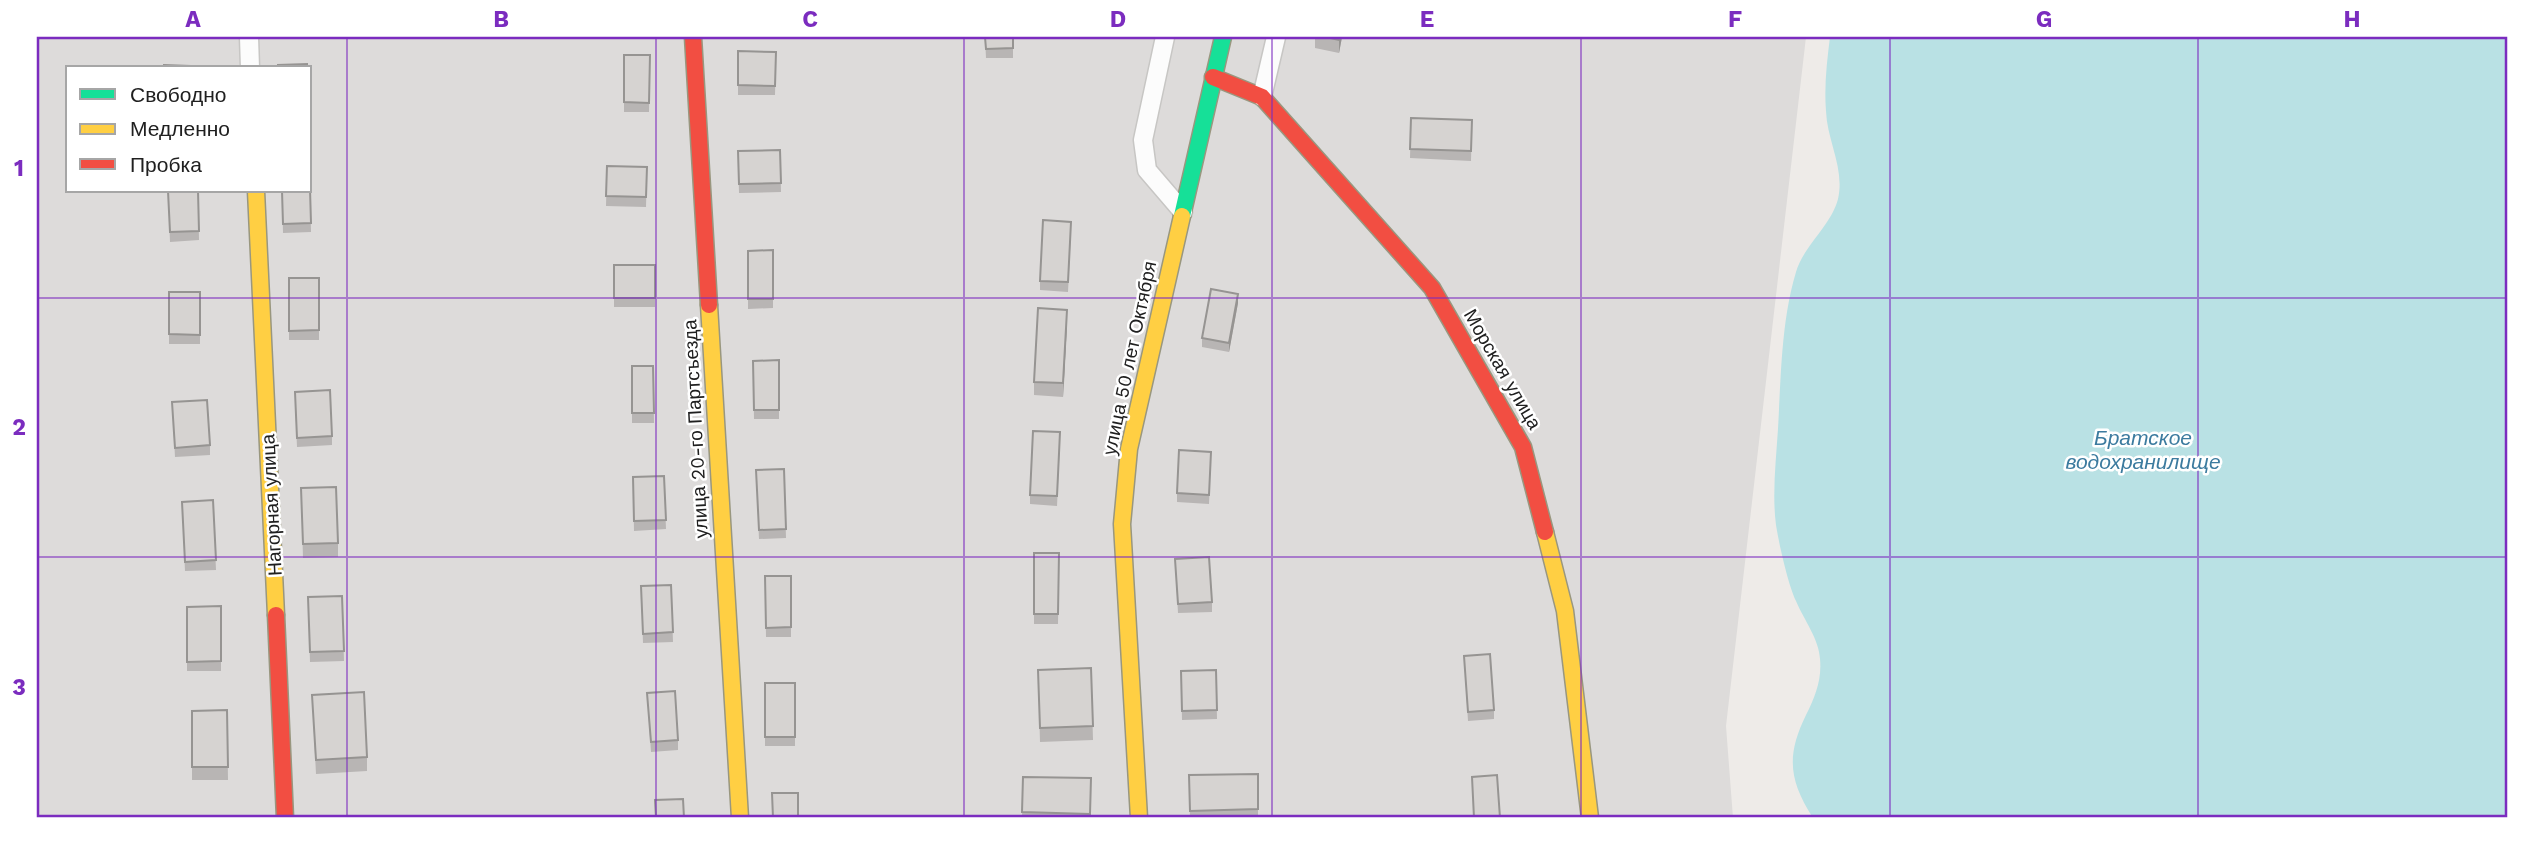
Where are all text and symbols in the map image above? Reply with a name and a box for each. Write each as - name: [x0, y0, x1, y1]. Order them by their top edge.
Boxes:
- text: A: [185, 6, 201, 33]
- text: B: [493, 6, 509, 33]
- text: C: [802, 6, 818, 33]
- text: D: [1110, 6, 1126, 33]
- text: E: [1420, 6, 1434, 33]
- text: F: [1728, 6, 1742, 33]
- text: G: [2036, 6, 2052, 33]
- text: H: [2343, 6, 2361, 33]
- legend: [66, 66, 312, 192]
- text: Свободно: [130, 82, 227, 107]
- text: Медленно: [130, 116, 230, 141]
- text: Пробка: [130, 152, 202, 177]
- text: 1: [14, 155, 24, 182]
- street label: улица 50 лет Октября: [1098, 259, 1161, 457]
- street label: Морская улица: [1459, 305, 1546, 434]
- street label: улица 20-го Партсъезда: [678, 318, 713, 539]
- text: 2: [12, 414, 26, 441]
- water label: Братское водохранилище: [2065, 425, 2221, 474]
- street label: Нагорная улица: [256, 433, 287, 576]
- text: 3: [12, 674, 26, 701]

